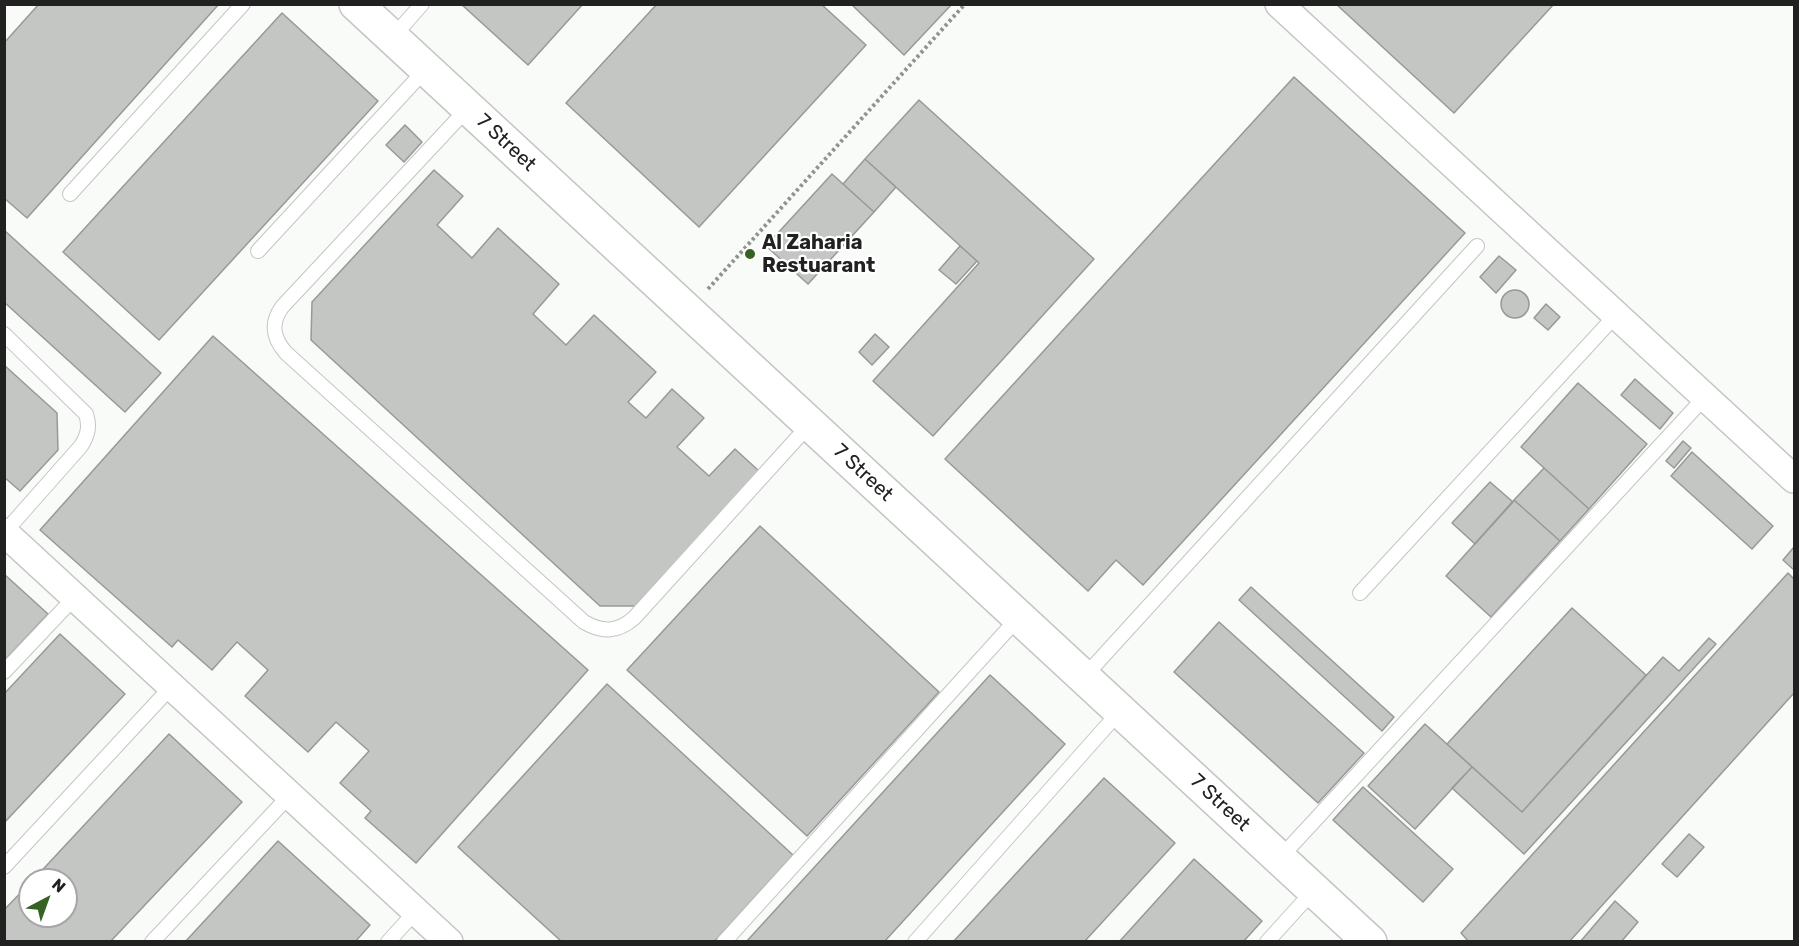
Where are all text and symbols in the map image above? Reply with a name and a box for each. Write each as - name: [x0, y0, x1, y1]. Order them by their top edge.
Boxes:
- street label: 7 Street: [471, 109, 541, 177]
- place label: Al Zaharia Restuarant: [762, 231, 875, 278]
- marker: Al Zaharia Restuarant: [743, 247, 757, 261]
- street label: 7 Street: [828, 439, 898, 507]
- street label: 7 Street: [1185, 769, 1255, 837]
- north arrow: [18, 868, 78, 928]
- text: N: [48, 875, 69, 896]

